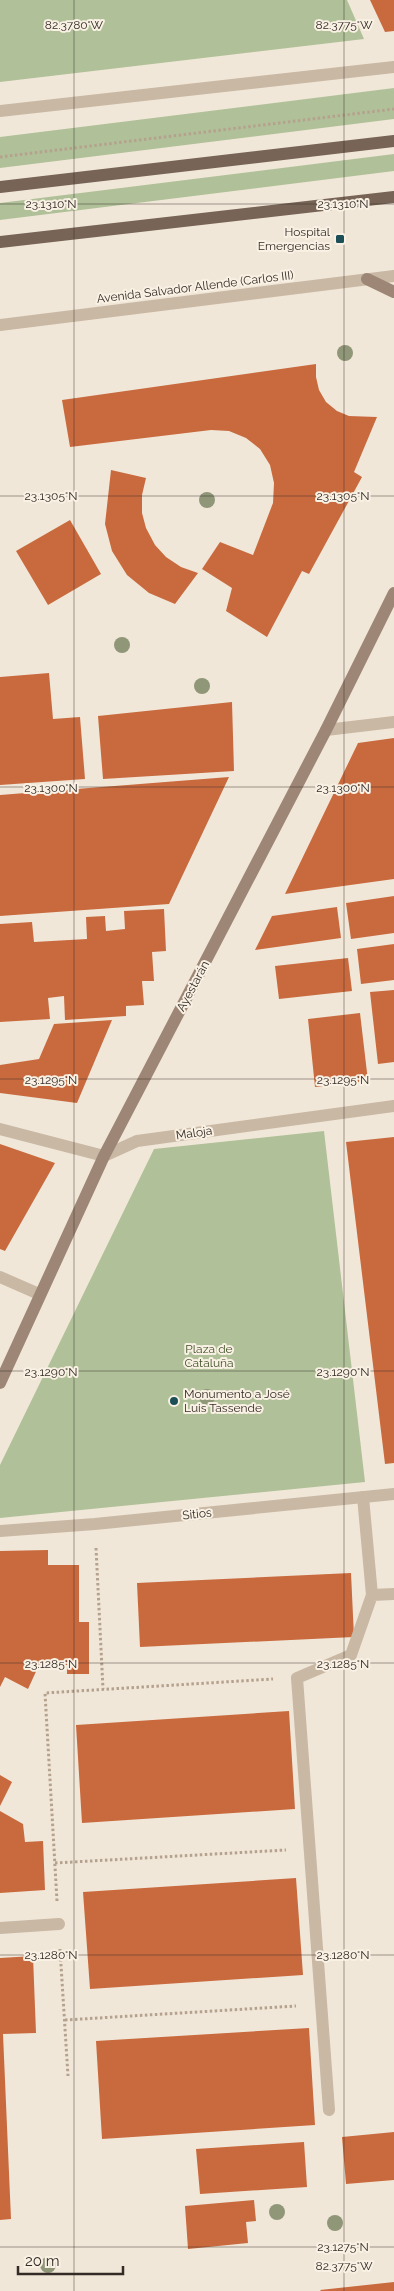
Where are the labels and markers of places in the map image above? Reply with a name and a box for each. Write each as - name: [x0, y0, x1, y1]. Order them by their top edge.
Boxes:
- place label: Hospital Emergencias: [258, 225, 331, 253]
- marker: Hospital Emergencias: [334, 233, 346, 245]
- place label: Monumento a José Luis Tassende: [184, 1387, 290, 1415]
- marker: Monumento a José Luis Tassende: [168, 1395, 180, 1407]

